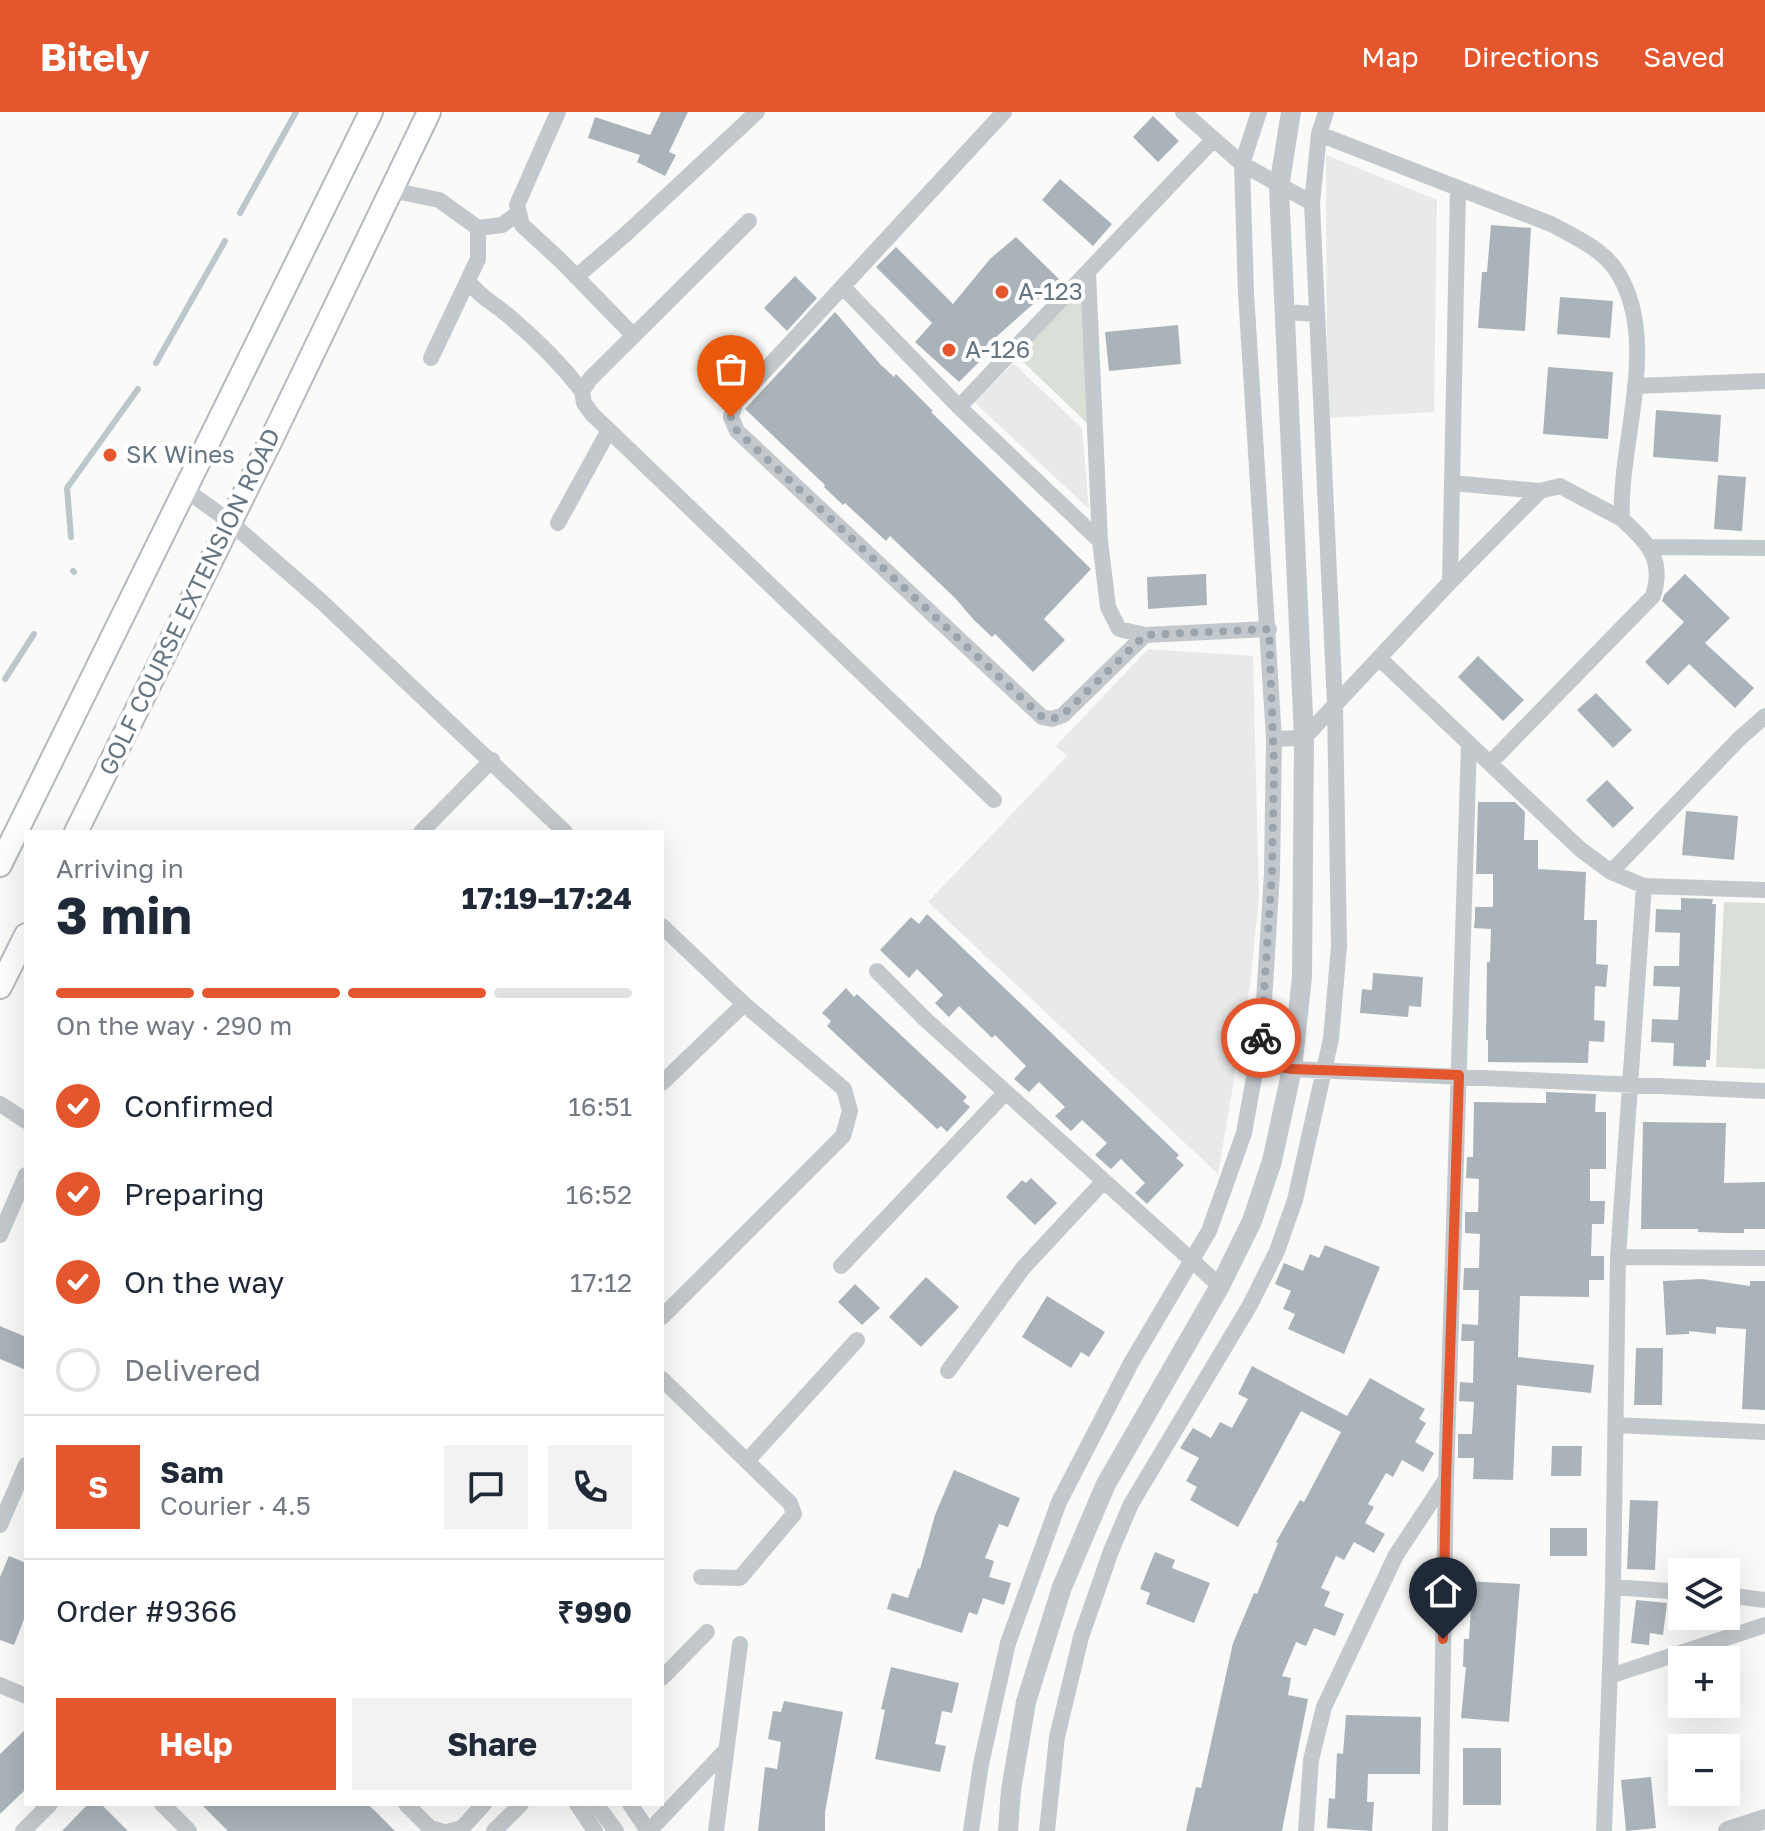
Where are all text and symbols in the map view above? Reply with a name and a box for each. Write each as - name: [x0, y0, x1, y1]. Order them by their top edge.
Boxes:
- text: Bitely: [40, 34, 150, 79]
- text: Map: [1361, 40, 1418, 73]
- text: Directions: [1462, 40, 1599, 73]
- text: Saved: [1643, 40, 1725, 73]
- place label: A-123: [1018, 276, 1083, 305]
- marker: A-123: [993, 283, 1011, 301]
- place label: A-126: [965, 334, 1030, 363]
- pin: [697, 335, 765, 417]
- marker: A-126: [940, 341, 958, 359]
- icon: bag: [709, 347, 753, 391]
- street label: GOLF COURSE EXTENSION ROAD: [92, 423, 285, 779]
- place label: SK Wines: [126, 439, 235, 468]
- marker: SK Wines: [101, 446, 119, 464]
- text: Arriving in: [56, 853, 184, 884]
- text: 17:19–17:24: [462, 880, 632, 916]
- text: 3 min: [56, 883, 192, 945]
- courier: [1221, 998, 1301, 1078]
- text: On the way · 290 m: [56, 1010, 292, 1041]
- icon: bike: [1239, 1016, 1283, 1060]
- icon: check: [56, 1084, 100, 1128]
- text: Confirmed: [124, 1088, 274, 1124]
- text: 16:51: [568, 1091, 632, 1122]
- icon: check: [56, 1172, 100, 1216]
- text: Preparing: [124, 1176, 265, 1212]
- text: 16:52: [566, 1179, 632, 1210]
- icon: check: [56, 1260, 100, 1304]
- text: On the way: [124, 1264, 284, 1300]
- text: 17:12: [570, 1267, 632, 1298]
- text: Delivered: [124, 1352, 261, 1388]
- button: chat: [444, 1445, 528, 1529]
- button: phone: [548, 1445, 632, 1529]
- text: Sam: [160, 1454, 224, 1490]
- text: S: [88, 1469, 108, 1505]
- text: Courier · 4.5: [160, 1490, 311, 1521]
- pin: [1409, 1557, 1477, 1639]
- map controls: [1668, 1558, 1740, 1806]
- button: layers: [1668, 1558, 1740, 1630]
- icon: home: [1421, 1569, 1465, 1613]
- text: Order #9366: [56, 1593, 237, 1629]
- text: ₹990: [557, 1594, 632, 1630]
- button: +: [1668, 1646, 1740, 1718]
- button: Help: [56, 1698, 336, 1790]
- button: Share: [352, 1698, 632, 1790]
- button: −: [1668, 1734, 1740, 1806]

